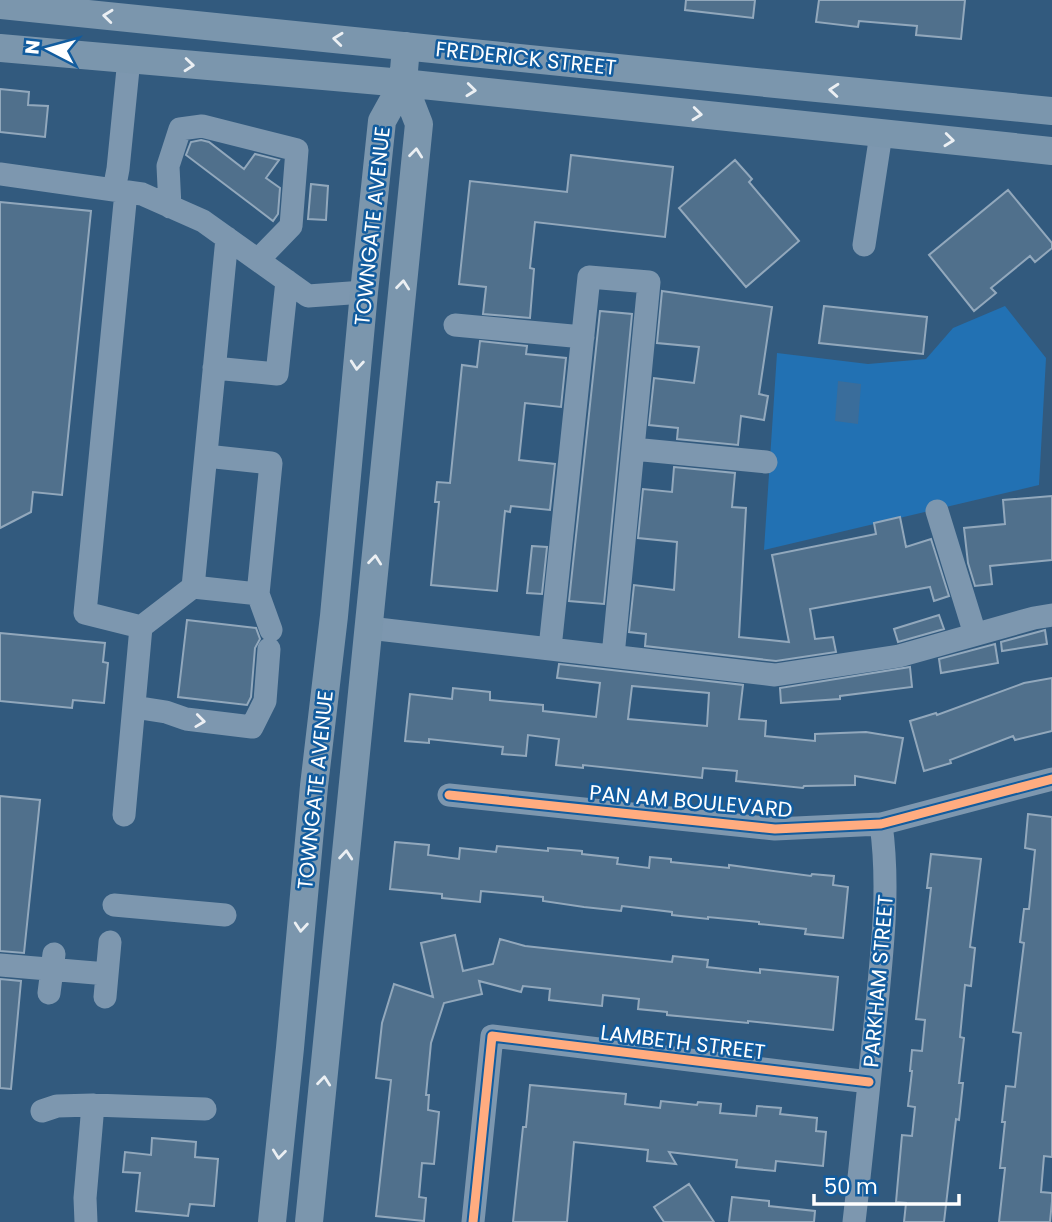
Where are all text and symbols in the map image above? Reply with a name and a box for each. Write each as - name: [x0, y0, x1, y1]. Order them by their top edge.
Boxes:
- one-way arrow: [102, 9, 113, 24]
- north arrow: [14, 14, 84, 84]
- one-way arrow: [332, 32, 343, 47]
- street label: FREDERICK STREET: [434, 34, 618, 82]
- text: N: [18, 39, 47, 56]
- one-way arrow: [183, 57, 194, 72]
- one-way arrow: [465, 83, 476, 98]
- one-way arrow: [829, 83, 840, 98]
- one-way arrow: [691, 107, 703, 122]
- street label: TOWNGATE AVENUE: [347, 125, 397, 327]
- one-way arrow: [943, 133, 955, 148]
- one-way arrow: [408, 147, 423, 159]
- one-way arrow: [395, 279, 410, 291]
- one-way arrow: [350, 360, 365, 371]
- one-way arrow: [367, 554, 382, 565]
- street label: TOWNGATE AVENUE: [290, 689, 340, 891]
- one-way arrow: [195, 713, 206, 728]
- street label: PAN AM BOULEVARD: [588, 778, 794, 824]
- one-way arrow: [338, 849, 353, 860]
- street label: PARKHAM STREET: [856, 893, 900, 1069]
- one-way arrow: [294, 922, 309, 933]
- street label: LAMBETH STREET: [599, 1018, 767, 1066]
- one-way arrow: [316, 1075, 331, 1086]
- one-way arrow: [272, 1149, 287, 1160]
- scale bar: [814, 1162, 959, 1206]
- text: 50 m: [824, 1172, 878, 1201]

